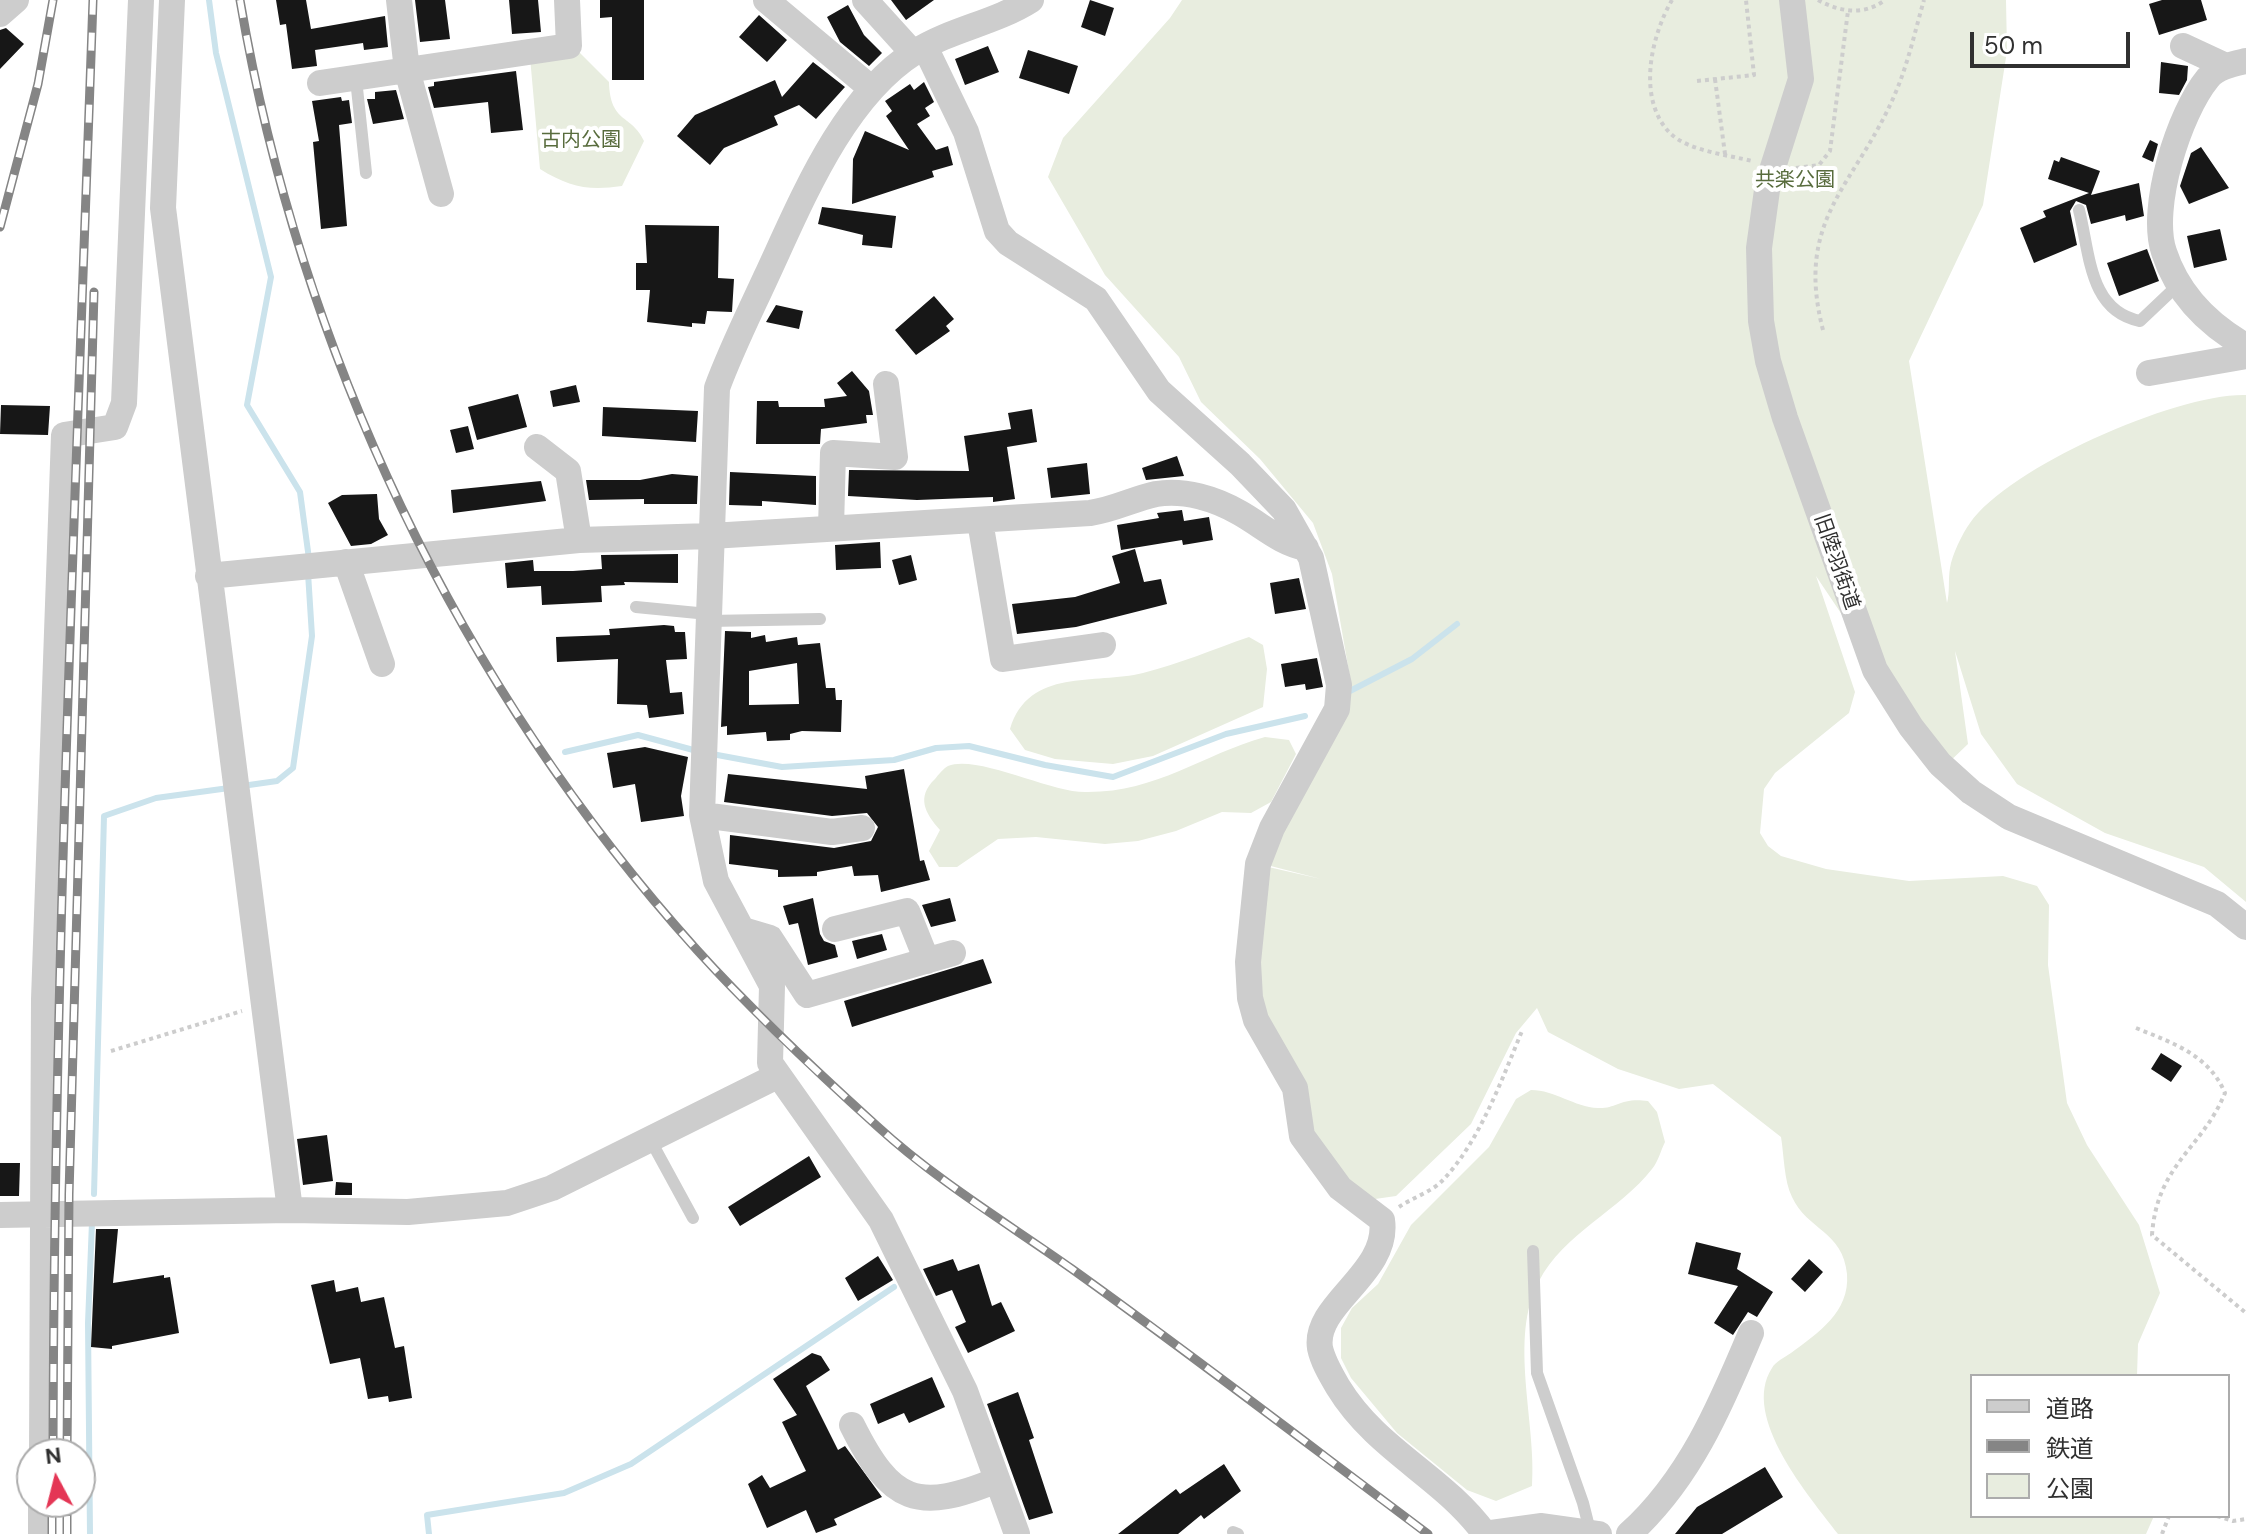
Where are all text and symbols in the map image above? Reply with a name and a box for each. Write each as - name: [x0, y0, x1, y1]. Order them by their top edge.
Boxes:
- scale bar: [1974, 16, 2134, 66]
- text: 50 m: [1984, 30, 2043, 61]
- park label: 古内公園: [541, 129, 621, 153]
- park label: 共楽公園: [1755, 169, 1835, 193]
- street label: 旧陸羽街道: [1808, 511, 1864, 613]
- legend: [1970, 1374, 2230, 1518]
- text: 道路: [2046, 1393, 2094, 1424]
- text: 鉄道: [2046, 1433, 2094, 1464]
- north arrow: [16, 1438, 96, 1518]
- text: N: [44, 1440, 63, 1471]
- text: 公園: [2046, 1473, 2094, 1504]

